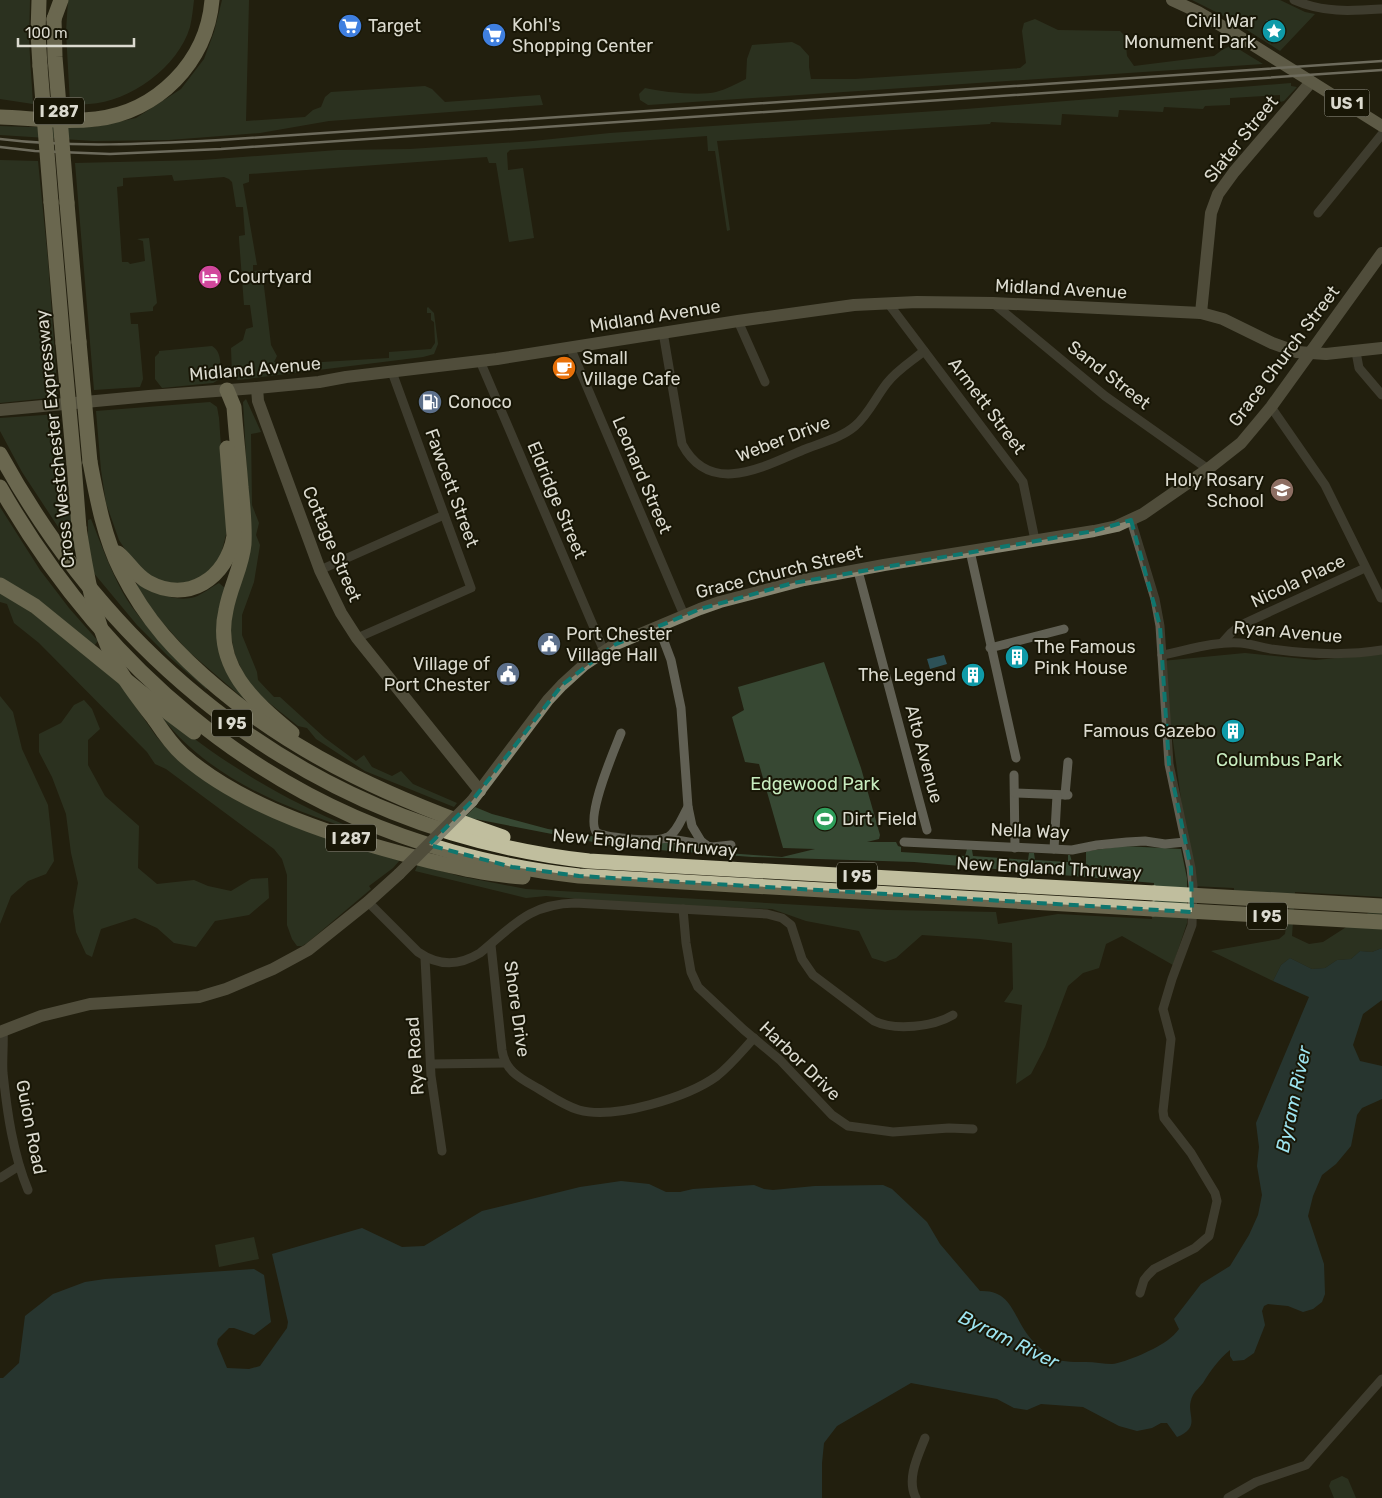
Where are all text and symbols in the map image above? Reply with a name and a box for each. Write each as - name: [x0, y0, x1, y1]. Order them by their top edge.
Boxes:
- place label: Civil War Monument Park: [1124, 10, 1257, 53]
- supermarket icon: Target: [337, 13, 363, 39]
- place label: Kohl's Shopping Center: [512, 14, 653, 57]
- scale bar: [18, 15, 134, 47]
- place label: Target: [368, 15, 421, 37]
- place icon: Civil War Monument Park: [1261, 18, 1287, 44]
- supermarket icon: Kohl's Shopping Center: [481, 22, 507, 48]
- text: 100 m: [25, 24, 67, 42]
- road number: US 1: [1324, 90, 1370, 116]
- street label: Slater Street: [1199, 91, 1283, 187]
- road number: I 287: [34, 98, 84, 124]
- hotel icon: Courtyard: [197, 264, 223, 290]
- place label: Courtyard: [228, 266, 312, 288]
- street label: Midland Avenue: [994, 275, 1128, 303]
- street label: Grace Church Street: [1224, 281, 1344, 431]
- street label: Midland Avenue: [588, 295, 722, 337]
- street label: Cross Westchester Expressway: [30, 309, 80, 569]
- street label: Sand Street: [1063, 336, 1155, 414]
- place label: Small Village Cafe: [582, 347, 681, 390]
- street label: Midland Avenue: [188, 352, 322, 386]
- street label: Armett Street: [943, 353, 1031, 459]
- cafe icon: Small Village Cafe: [551, 355, 577, 381]
- fuel station icon: Conoco: [417, 389, 443, 415]
- place label: Conoco: [448, 391, 512, 413]
- street label: Weber Drive: [733, 411, 833, 467]
- street label: Leonard Street: [607, 413, 677, 537]
- street label: Fawcett Street: [420, 426, 484, 550]
- street label: Eldridge Street: [522, 438, 592, 562]
- place label: Holy Rosary School: [1165, 469, 1264, 512]
- school or university icon: Holy Rosary School: [1269, 477, 1295, 503]
- street label: Cottage Street: [298, 483, 366, 605]
- street label: Grace Church Street: [693, 541, 865, 603]
- street label: Nicola Place: [1247, 550, 1349, 612]
- street label: Ryan Avenue: [1233, 616, 1343, 648]
- place label: Port Chester Village Hall: [566, 623, 672, 666]
- public building icon: Port Chester Village Hall: [536, 631, 562, 657]
- place label: The Famous Pink House: [1034, 636, 1136, 679]
- building icon: The Famous Pink House: [1004, 644, 1030, 670]
- place label: Village of Port Chester: [384, 653, 490, 696]
- public building icon: Village of Port Chester: [495, 661, 521, 687]
- building icon: The Legend: [960, 662, 986, 688]
- place label: The Legend: [858, 664, 956, 686]
- street label: Alto Avenue: [900, 702, 948, 806]
- road number: I 95: [212, 710, 252, 736]
- building icon: Famous Gazebo: [1220, 718, 1246, 744]
- place label: Famous Gazebo: [1083, 720, 1216, 742]
- park label: Columbus Park: [1216, 749, 1343, 771]
- park label: Edgewood Park: [750, 773, 880, 795]
- sports icon: Dirt Field: [812, 806, 838, 832]
- place label: Dirt Field: [842, 808, 917, 830]
- street label: Nella Way: [990, 819, 1070, 843]
- road number: I 287: [326, 824, 376, 851]
- street label: New England Thruway: [552, 824, 739, 862]
- street label: New England Thruway: [956, 852, 1142, 884]
- road number: I 95: [837, 862, 877, 889]
- road number: I 95: [1247, 902, 1287, 929]
- street label: Shore Drive: [499, 959, 535, 1059]
- street label: Rye Road: [401, 1016, 429, 1096]
- street label: Harbor Drive: [755, 1017, 845, 1105]
- water label: Byram River: [1271, 1043, 1316, 1155]
- street label: Guion Road: [11, 1078, 51, 1176]
- water label: Byram River: [955, 1305, 1063, 1374]

